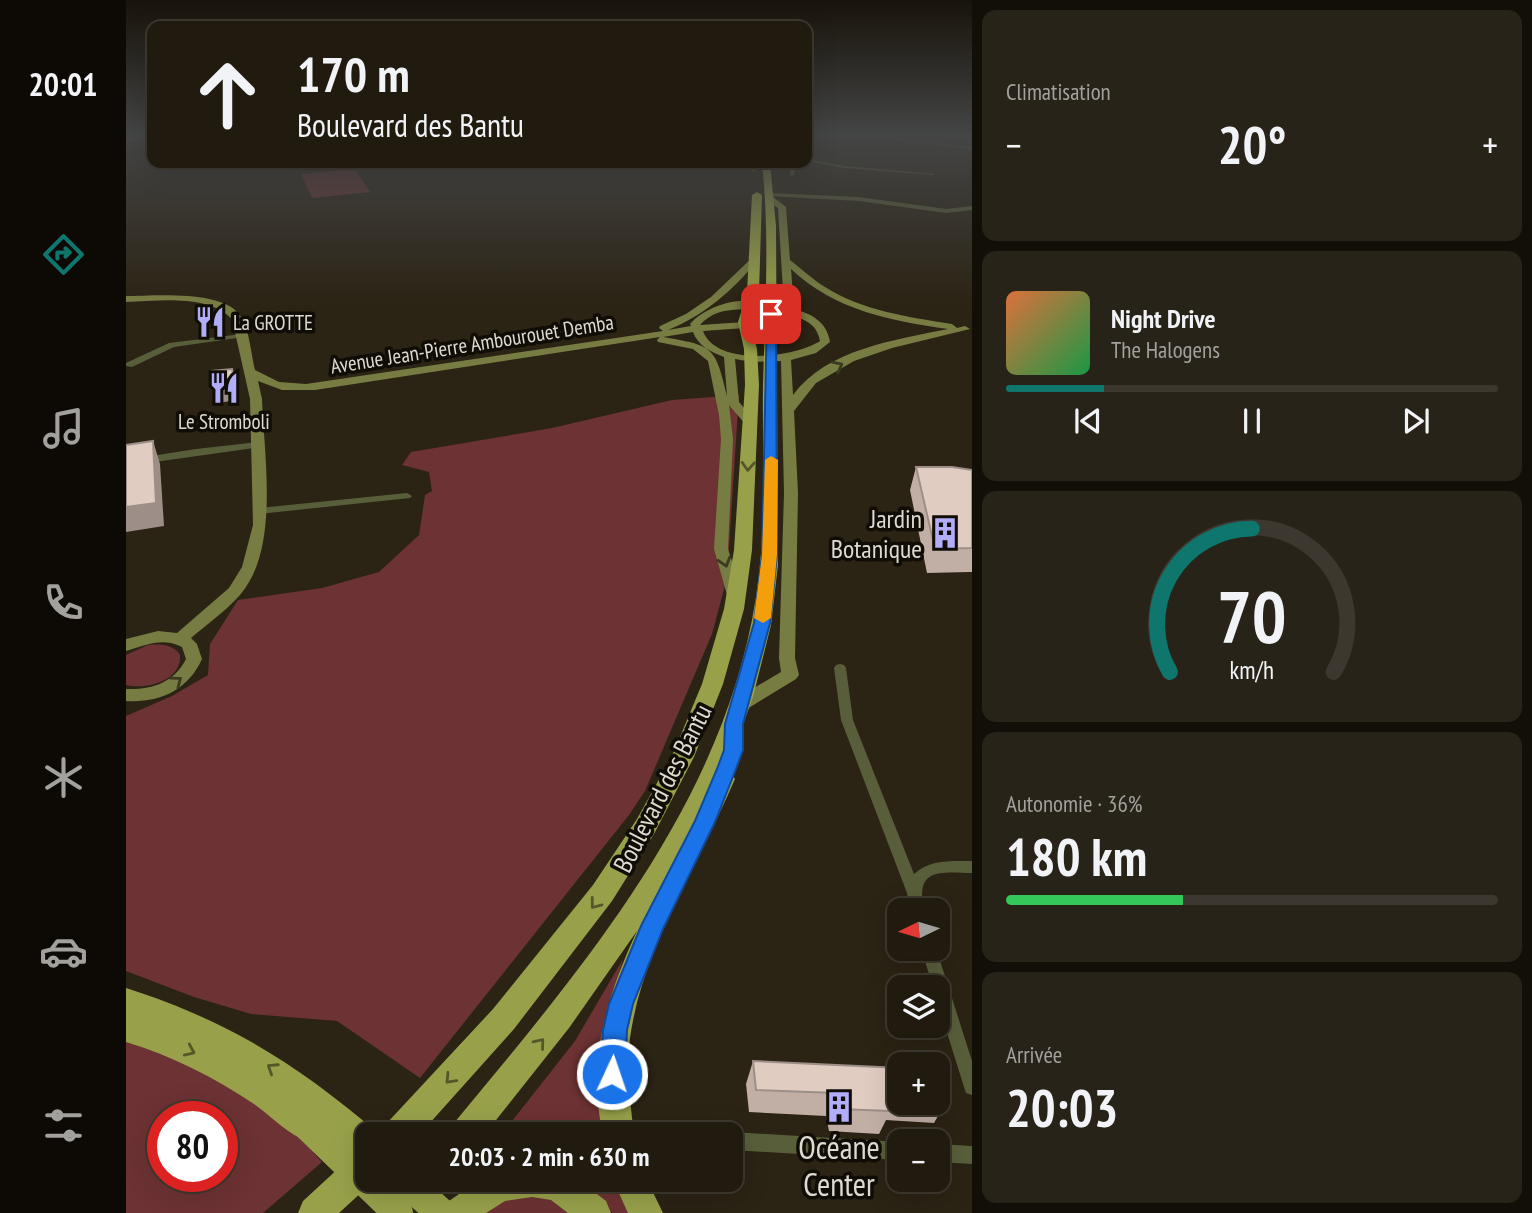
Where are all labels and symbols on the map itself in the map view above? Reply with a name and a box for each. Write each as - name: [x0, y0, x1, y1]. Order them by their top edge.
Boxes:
- pin: [741, 284, 801, 344]
- restaurant icon: La GROTTE: [193, 305, 227, 339]
- street label: Avenue Jean-Pierre Ambourouet Demba: [328, 308, 616, 380]
- place label: La GROTTE: [233, 309, 313, 336]
- one-way arrow: [831, 361, 843, 375]
- restaurant icon: Le Stromboli: [207, 371, 241, 405]
- place label: Le Stromboli: [178, 408, 270, 435]
- one-way arrow: [740, 461, 755, 472]
- place label: Jardin Botanique: [831, 502, 922, 565]
- building icon: Jardin Botanique: [928, 516, 962, 550]
- one-way arrow: [717, 556, 732, 568]
- one-way arrow: [169, 676, 182, 689]
- street label: Boulevard des Bantu: [605, 698, 719, 878]
- one-way arrow: [591, 896, 604, 909]
- north arrow: [887, 898, 950, 961]
- position arrow: [575, 1037, 649, 1111]
- one-way arrow: [532, 1039, 544, 1052]
- one-way arrow: [183, 1043, 195, 1057]
- one-way arrow: [266, 1063, 279, 1076]
- one-way arrow: [445, 1071, 458, 1084]
- building icon: Océane Center: [822, 1090, 856, 1124]
- speed limit sign: 80: [147, 1101, 238, 1192]
- place label: Océane Center: [798, 1126, 880, 1205]

